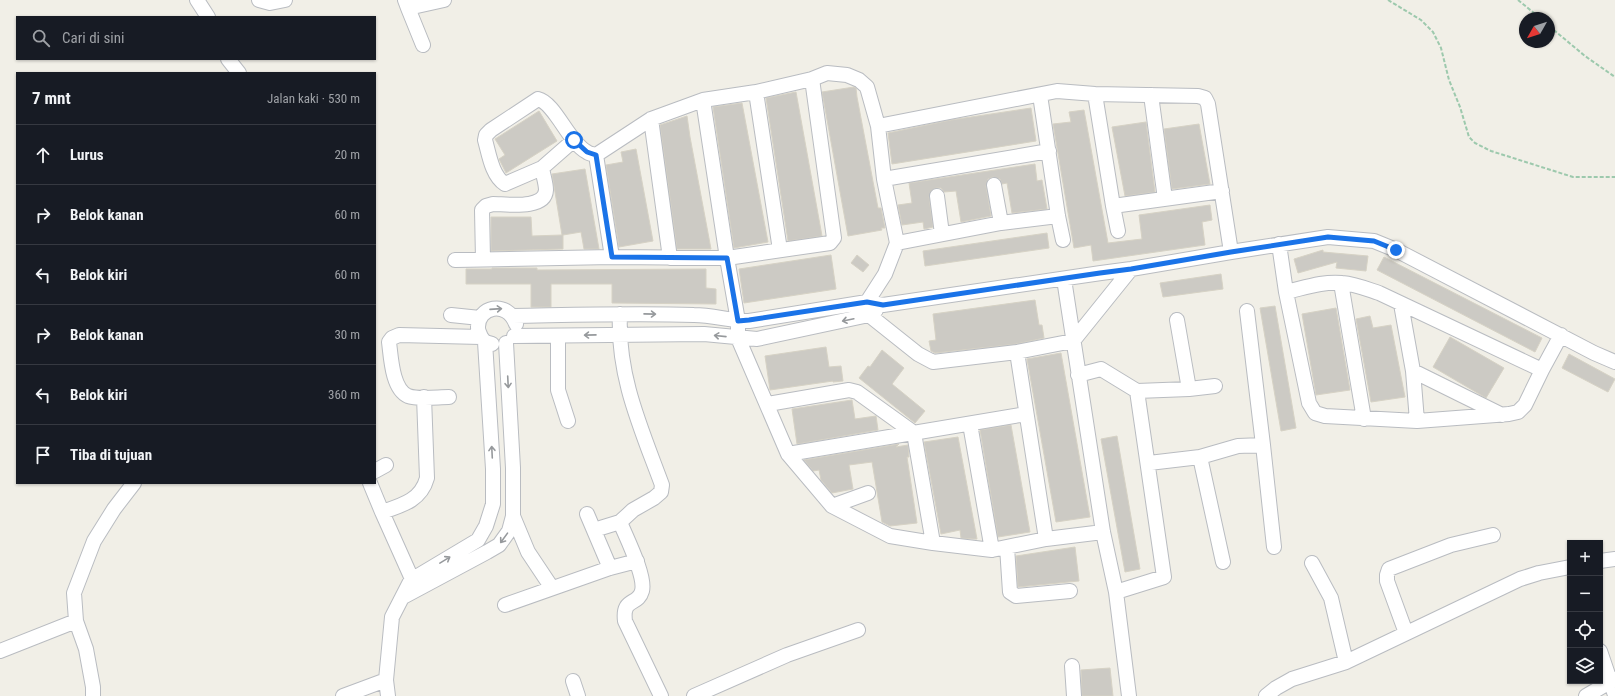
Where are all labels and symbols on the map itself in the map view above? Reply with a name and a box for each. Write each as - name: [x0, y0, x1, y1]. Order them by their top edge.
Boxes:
- north arrow: [1519, 12, 1555, 48]
- route start: [565, 131, 583, 149]
- route end: [1387, 241, 1405, 259]
- one-way arrow: [489, 306, 502, 313]
- one-way arrow: [643, 310, 656, 318]
- one-way arrow: [842, 316, 855, 324]
- one-way arrow: [584, 331, 597, 339]
- one-way arrow: [714, 332, 727, 339]
- one-way arrow: [505, 375, 512, 388]
- one-way arrow: [488, 446, 496, 459]
- one-way arrow: [500, 532, 508, 543]
- one-way arrow: [439, 555, 451, 563]

